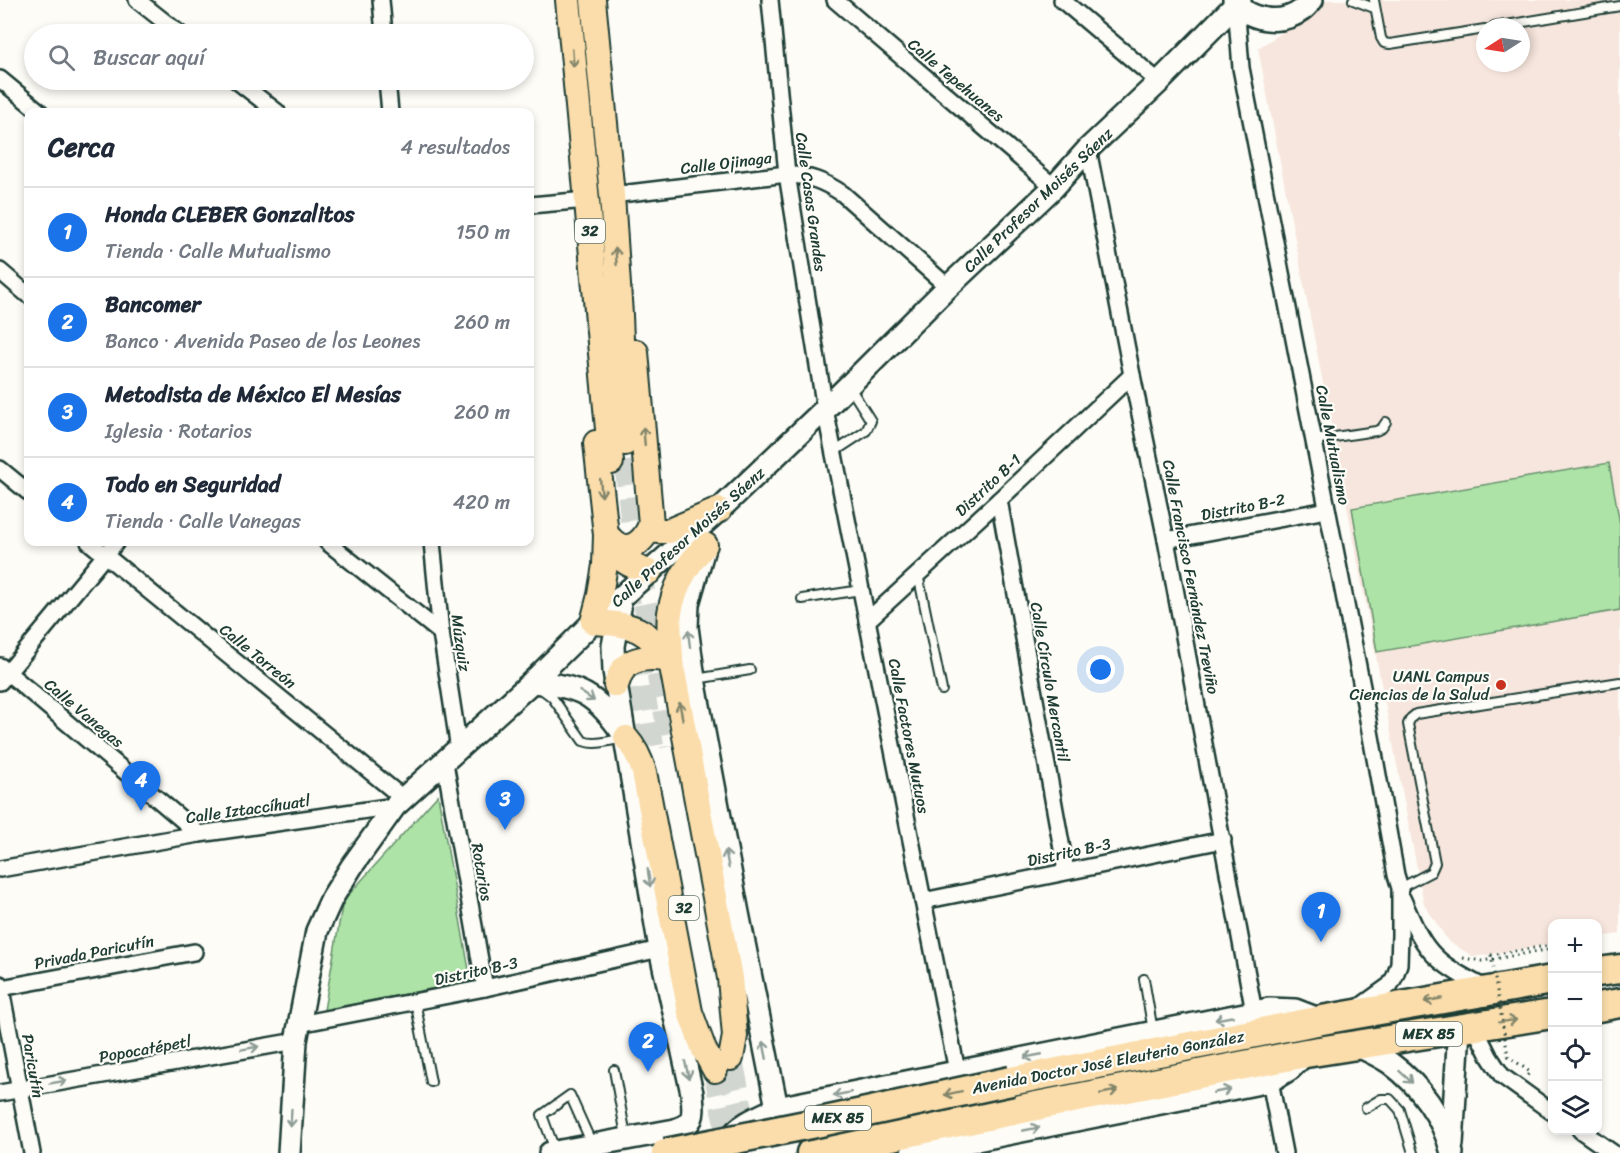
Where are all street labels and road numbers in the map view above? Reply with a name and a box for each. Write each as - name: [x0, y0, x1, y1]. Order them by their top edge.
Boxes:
- street label: Calle Tepehuanes: [901, 31, 1011, 130]
- street label: Calle Profesor Moisés Sáenz: [956, 120, 1120, 280]
- street label: Calle Casas Grandes: [787, 130, 835, 274]
- street label: Calle Ojinaga: [679, 143, 774, 183]
- road number: 32: [575, 219, 605, 243]
- street label: Calle Mutualismo: [1307, 383, 1359, 507]
- street label: Distrito B-1: [948, 446, 1028, 524]
- street label: Calle Francisco Fernández Treviño: [1154, 457, 1228, 697]
- street label: Calle Profesor Moisés Sáenz: [604, 459, 772, 615]
- street label: Distrito B-2: [1198, 485, 1288, 529]
- street label: Calle Círculo Mercantil: [1022, 600, 1078, 765]
- street label: Múzquiz: [443, 612, 479, 674]
- street label: Calle Torreón: [213, 616, 303, 697]
- street label: Calle Factores Mutuos: [880, 656, 938, 817]
- street label: Calle Vanegas: [37, 671, 131, 756]
- street label: Calle Iztaccíhuatl: [184, 786, 313, 832]
- street label: Distrito B-3: [1025, 829, 1114, 875]
- street label: Rotarios: [463, 841, 501, 904]
- road number: 32: [669, 896, 699, 920]
- street label: Privada Paricutín: [32, 926, 157, 978]
- street label: Distrito B-3: [432, 948, 521, 994]
- street label: Avenida Doctor José Eleuterio González: [968, 1021, 1247, 1103]
- road number: MEX 85: [1396, 1022, 1462, 1046]
- street label: Popocatépetl: [97, 1027, 194, 1071]
- street label: Paricutín: [13, 1032, 53, 1101]
- road number: MEX 85: [805, 1106, 871, 1130]

